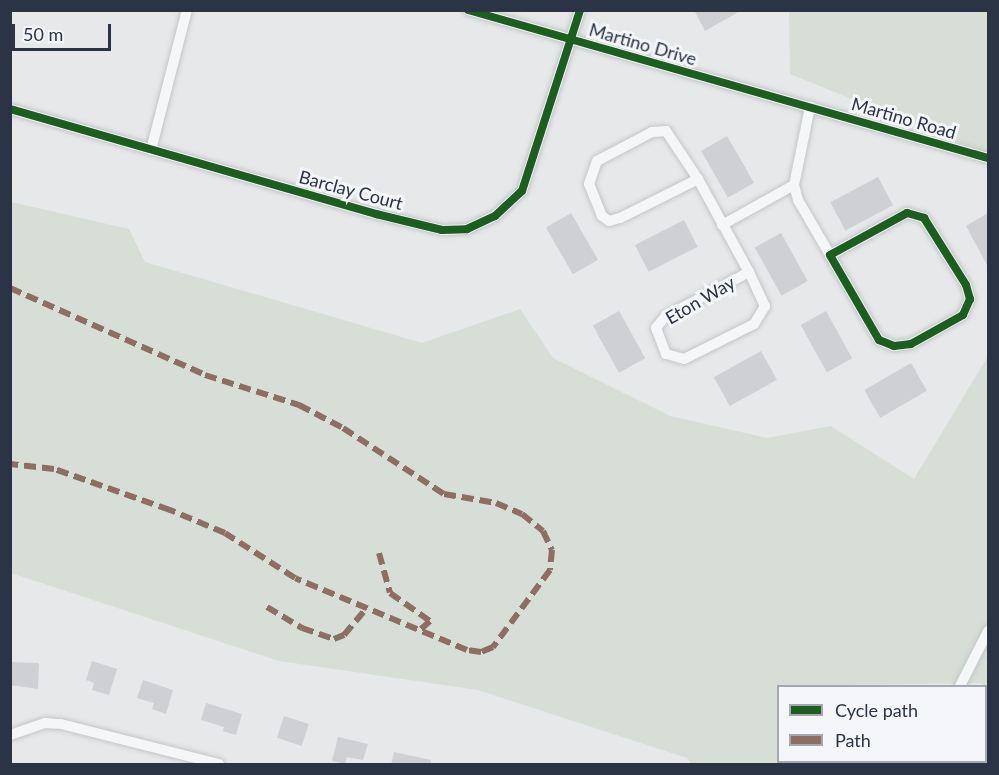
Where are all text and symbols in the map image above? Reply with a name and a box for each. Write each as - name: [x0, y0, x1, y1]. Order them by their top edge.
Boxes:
- scale bar: [15, 12, 114, 50]
- street label: Martino Drive: [587, 18, 699, 70]
- text: 50 m: [23, 23, 63, 45]
- street label: Martino Road: [849, 93, 959, 143]
- street label: Barclay Court: [296, 166, 406, 214]
- street label: Eton Way: [661, 271, 739, 329]
- legend: [777, 685, 987, 763]
- text: Cycle path: [835, 699, 918, 721]
- text: Path: [835, 729, 871, 751]

